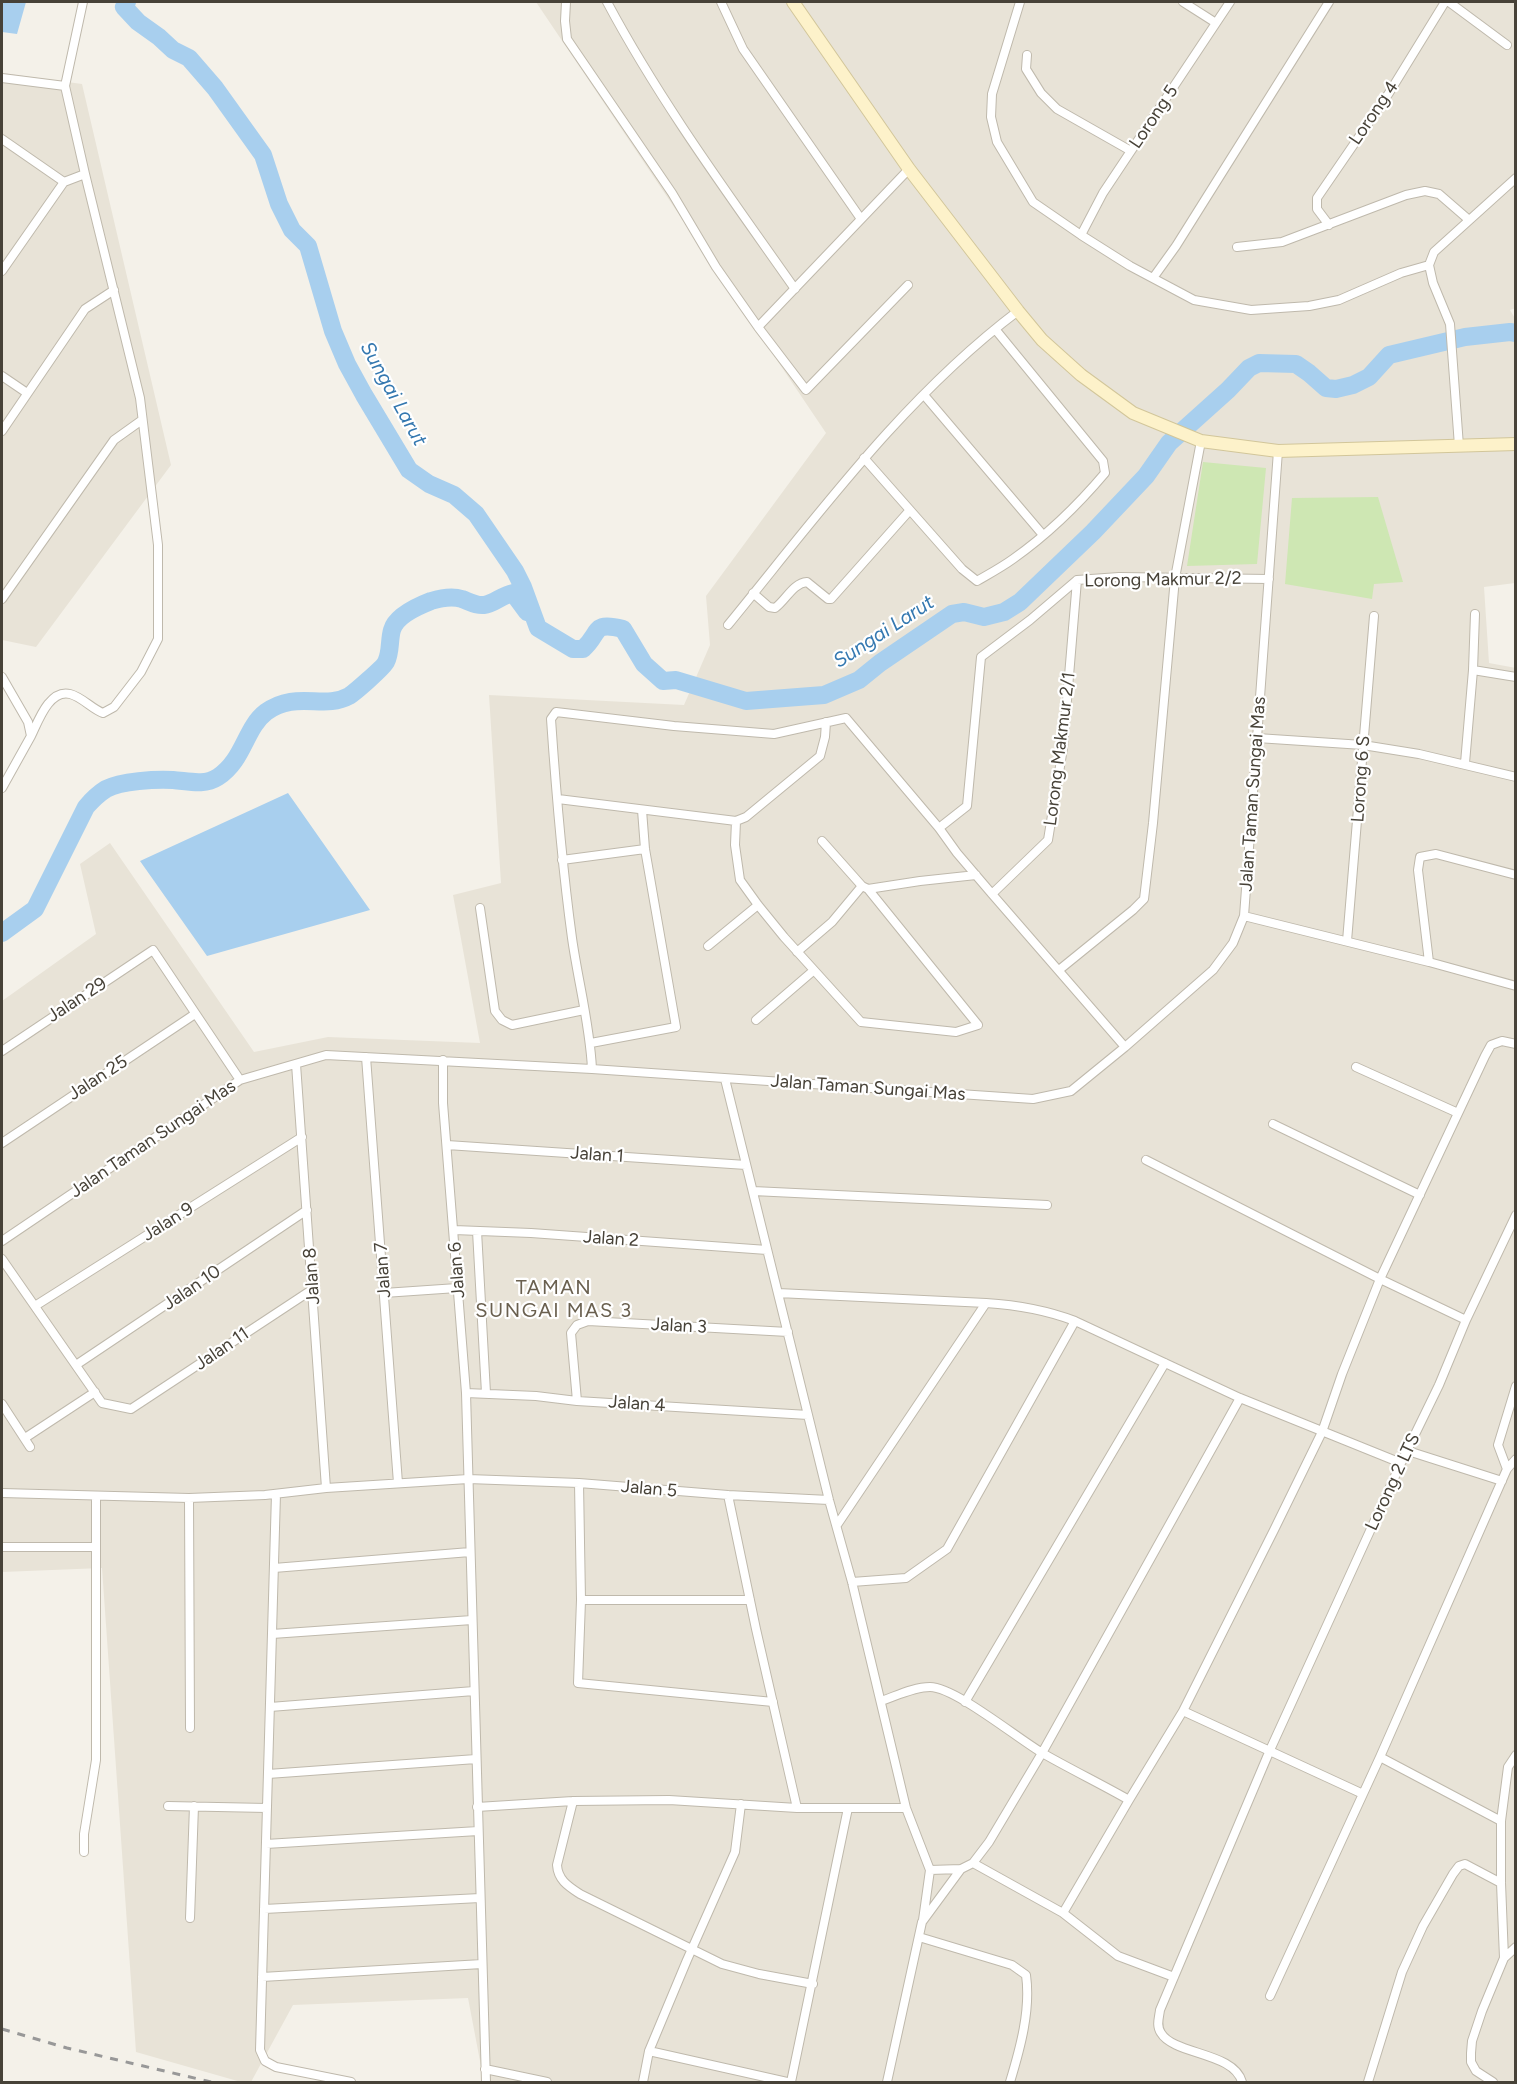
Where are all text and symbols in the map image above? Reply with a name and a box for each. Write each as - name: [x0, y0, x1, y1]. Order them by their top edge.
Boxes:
- street label: Lorong 4: [1345, 77, 1403, 149]
- street label: Lorong 5: [1125, 81, 1183, 153]
- water label: Sungai Larut: [355, 338, 431, 450]
- street label: Lorong Makmur 2/2: [1084, 568, 1242, 592]
- water label: Sungai Larut: [829, 590, 939, 674]
- street label: Lorong Makmur 2/1: [1040, 671, 1080, 827]
- street label: Jalan Taman Sungai Mas: [1235, 696, 1271, 892]
- street label: Lorong 6 S: [1347, 735, 1375, 823]
- street label: Jalan 29: [43, 973, 111, 1027]
- street label: Jalan 25: [64, 1051, 132, 1105]
- street label: Jalan Taman Sungai Mas: [770, 1070, 966, 1106]
- street label: Jalan Taman Sungai Mas: [66, 1075, 240, 1203]
- street label: Jalan 1: [570, 1142, 624, 1168]
- street label: Jalan 9: [138, 1198, 198, 1246]
- street label: Jalan 2: [582, 1226, 640, 1252]
- street label: Jalan 7: [370, 1241, 396, 1299]
- street label: Jalan 6: [444, 1241, 470, 1299]
- street label: Jalan 8: [299, 1247, 325, 1305]
- street label: Jalan 10: [159, 1261, 225, 1315]
- district label: TAMAN SUNGAI MAS 3: [475, 1276, 633, 1323]
- street label: Jalan 3: [651, 1314, 707, 1338]
- street label: Jalan 11: [191, 1323, 253, 1375]
- street label: Jalan 4: [608, 1391, 666, 1417]
- street label: Lorong 2 LTS: [1361, 1430, 1425, 1534]
- street label: Jalan 5: [620, 1476, 678, 1502]

